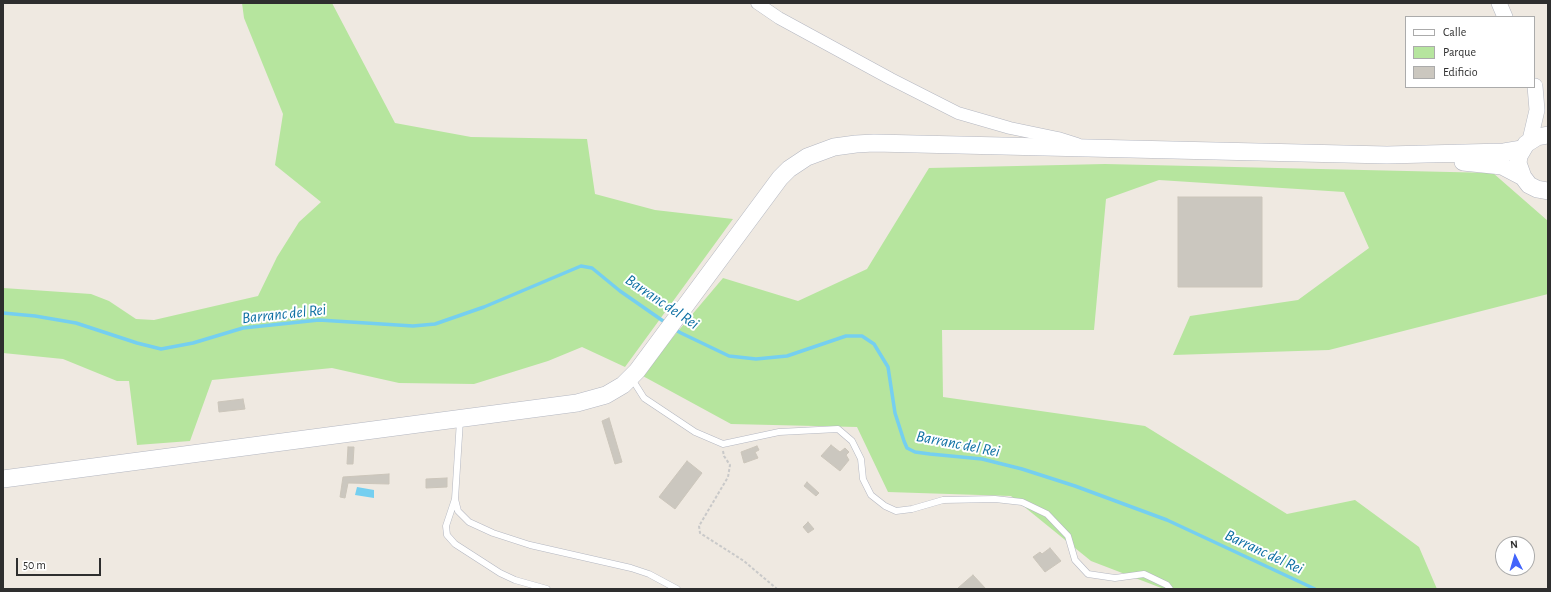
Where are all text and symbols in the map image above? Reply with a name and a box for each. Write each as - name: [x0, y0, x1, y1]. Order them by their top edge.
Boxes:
- legend: [1405, 16, 1535, 88]
- text: Calle: [1443, 26, 1466, 38]
- text: Parque: [1443, 46, 1476, 58]
- text: Edificio: [1443, 66, 1478, 78]
- water label: Barranc del Rei: [622, 270, 702, 334]
- water label: Barranc del Rei: [241, 300, 327, 328]
- water label: Barranc del Rei: [915, 427, 1001, 461]
- water label: Barranc del Rei: [1222, 525, 1306, 579]
- north arrow: [1495, 536, 1535, 576]
- text: N: [1510, 539, 1518, 550]
- scale bar: [18, 550, 103, 576]
- text: 50 m: [23, 559, 46, 571]

